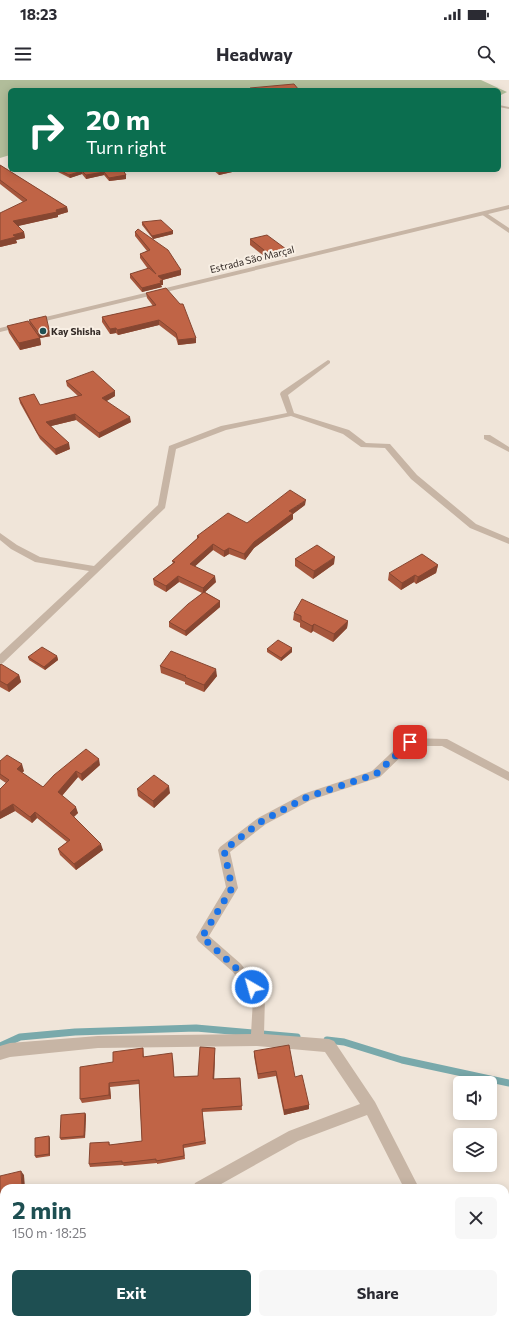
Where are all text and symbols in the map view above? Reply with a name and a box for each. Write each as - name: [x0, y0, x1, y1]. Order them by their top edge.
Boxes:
- text: 18:23: [20, 5, 57, 23]
- icon: menu: [12, 43, 34, 65]
- text: Headway: [216, 43, 293, 65]
- icon: search: [475, 43, 497, 65]
- text: 20 m: [86, 102, 150, 136]
- icon: right: [20, 104, 72, 156]
- text: Turn right: [86, 136, 166, 158]
- street label: Estrada São Marçal: [208, 243, 296, 275]
- place label: Kay Shisha: [51, 325, 101, 337]
- marker: Kay Shisha: [38, 326, 48, 336]
- pin: [393, 725, 427, 759]
- icon: arrive: [399, 731, 421, 753]
- position arrow: [231, 966, 273, 1008]
- map controls: [453, 1076, 497, 1172]
- button: sound: [453, 1076, 497, 1120]
- button: layers: [453, 1128, 497, 1172]
- text: 2 min: [12, 1195, 72, 1224]
- button: close: [455, 1197, 497, 1239]
- text: 150 m · 18:25: [12, 1225, 87, 1241]
- button: Exit: [12, 1270, 251, 1316]
- button: Share: [259, 1270, 497, 1316]

